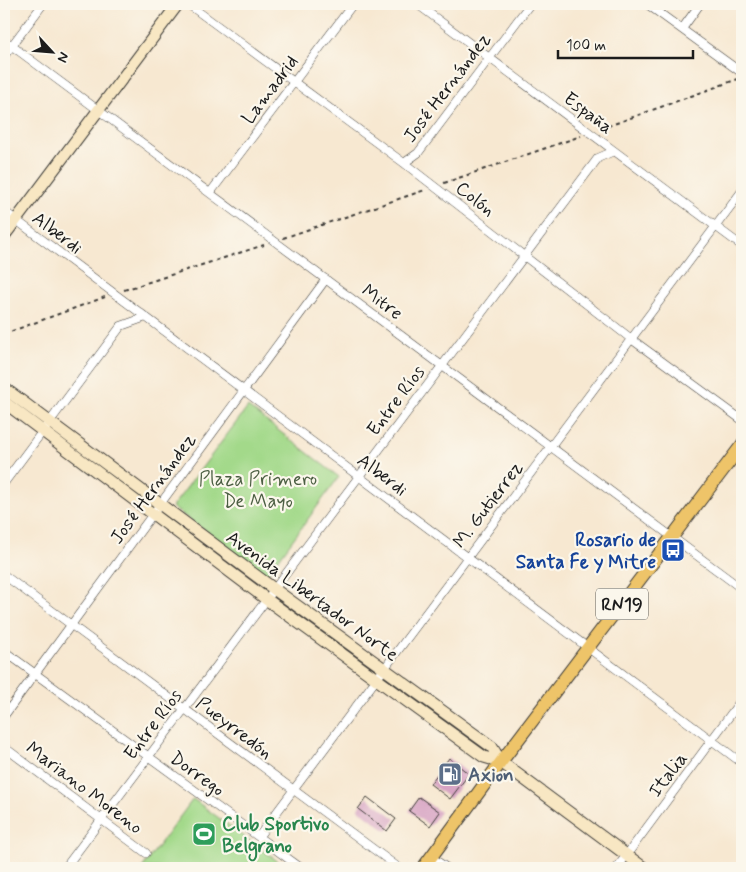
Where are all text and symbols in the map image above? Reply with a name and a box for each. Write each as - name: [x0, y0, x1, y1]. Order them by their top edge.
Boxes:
- north arrow: [28, 28, 78, 78]
- street label: José Hernández: [398, 28, 497, 148]
- scale bar: [558, 28, 694, 60]
- text: 100 m: [566, 36, 606, 56]
- text: N: [53, 49, 73, 65]
- street label: Lamadrid: [236, 50, 304, 129]
- street label: España: [558, 86, 618, 140]
- street label: Colón: [450, 176, 500, 223]
- street label: Alberdi: [27, 206, 87, 260]
- street label: Mitre: [356, 279, 408, 326]
- street label: Entre Ríos: [361, 360, 431, 441]
- street label: José Hernández: [105, 428, 202, 549]
- street label: Alberdi: [352, 448, 412, 502]
- street label: M. Gutierrez: [447, 456, 529, 553]
- park label: Plaza Primero De Mayo: [199, 467, 317, 514]
- street label: Avenida Libertador Norte: [221, 525, 403, 667]
- place label: Rosario de Santa Fe y Mitre: [516, 528, 656, 575]
- bus stop icon: Rosario de Santa Fe y Mitre: [660, 537, 686, 563]
- road number: RN19: [596, 588, 648, 620]
- street label: Entre Ríos: [118, 684, 188, 765]
- street label: Pueyrredón: [191, 691, 278, 765]
- street label: Mariano Moreno: [21, 736, 148, 840]
- street label: Dorrego: [164, 746, 230, 803]
- street label: Italia: [643, 747, 693, 803]
- fuel station icon: Axion: [437, 761, 463, 787]
- place label: Axion: [468, 763, 514, 788]
- place label: Club Sportivo Belgrano: [222, 812, 329, 862]
- sports icon: Club Sportivo Belgrano: [191, 821, 217, 847]

